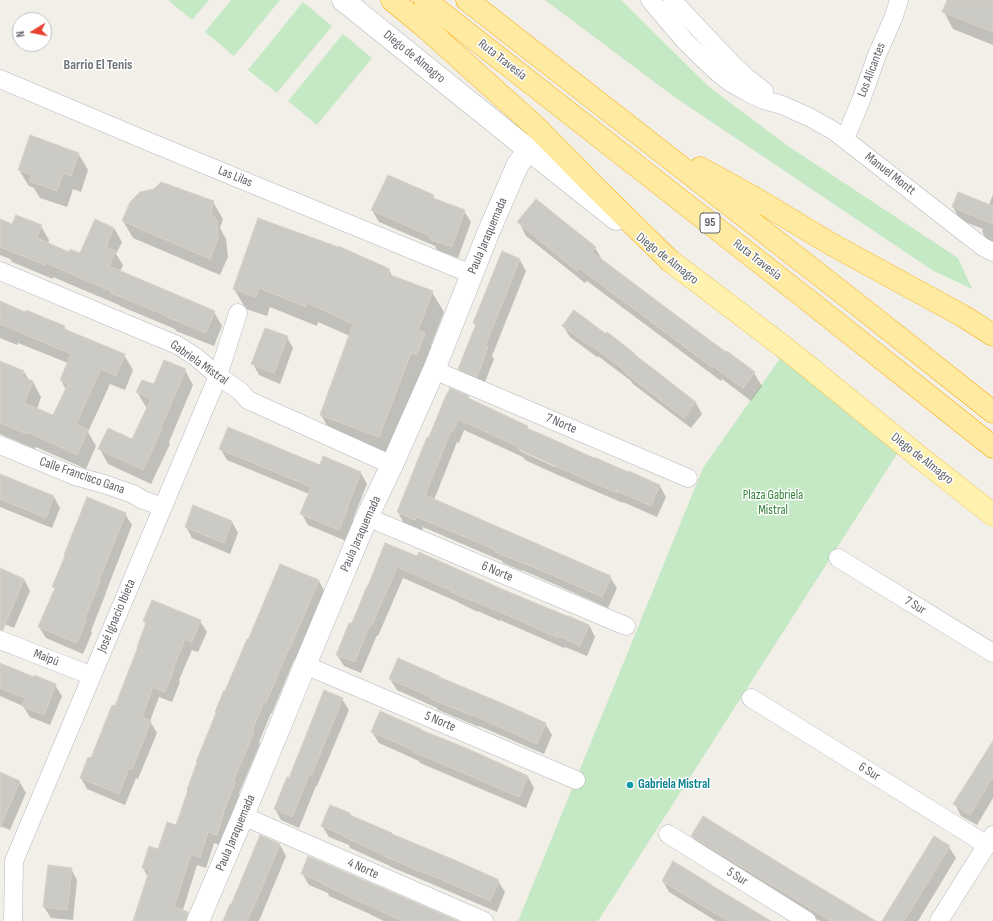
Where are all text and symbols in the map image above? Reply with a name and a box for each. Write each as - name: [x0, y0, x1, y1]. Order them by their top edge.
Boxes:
- north arrow: [12, 12, 52, 52]
- street label: Diego de Almagro: [380, 27, 448, 87]
- text: N: [14, 30, 28, 38]
- street label: Ruta Travesía: [475, 36, 529, 84]
- street label: Los Alicantes: [854, 41, 890, 99]
- district label: Barrio El Tenis: [64, 57, 132, 73]
- street label: Manuel Montt: [862, 149, 918, 199]
- street label: Las Lilas: [215, 163, 255, 191]
- street label: Paula Jaraquemada: [465, 196, 511, 276]
- road number: 95: [700, 213, 720, 233]
- street label: Diego de Almagro: [633, 230, 701, 288]
- street label: Ruta Travesía: [730, 236, 784, 284]
- street label: Gabriela Mistral: [167, 337, 231, 389]
- street label: 7 Norte: [543, 411, 579, 437]
- street label: Diego de Almagro: [888, 430, 956, 488]
- street label: Calle Francisco Gana: [37, 454, 127, 498]
- park label: Plaza Gabriela Mistral: [743, 488, 803, 519]
- street label: Paula Jaraquemada: [337, 494, 385, 574]
- street label: 6 Norte: [479, 558, 515, 586]
- street label: José Ignacio Ibieta: [95, 577, 139, 655]
- street label: 7 Sur: [902, 594, 928, 618]
- street label: Maipú: [31, 646, 61, 670]
- street label: 5 Norte: [422, 709, 458, 735]
- street label: 6 Sur: [855, 759, 883, 785]
- place label: Gabriela Mistral: [638, 777, 710, 793]
- marker: Gabriela Mistral: [625, 780, 635, 790]
- street label: Paula Jaraquemada: [213, 793, 259, 873]
- street label: 4 Norte: [345, 855, 381, 883]
- street label: 5 Sur: [724, 865, 750, 889]

